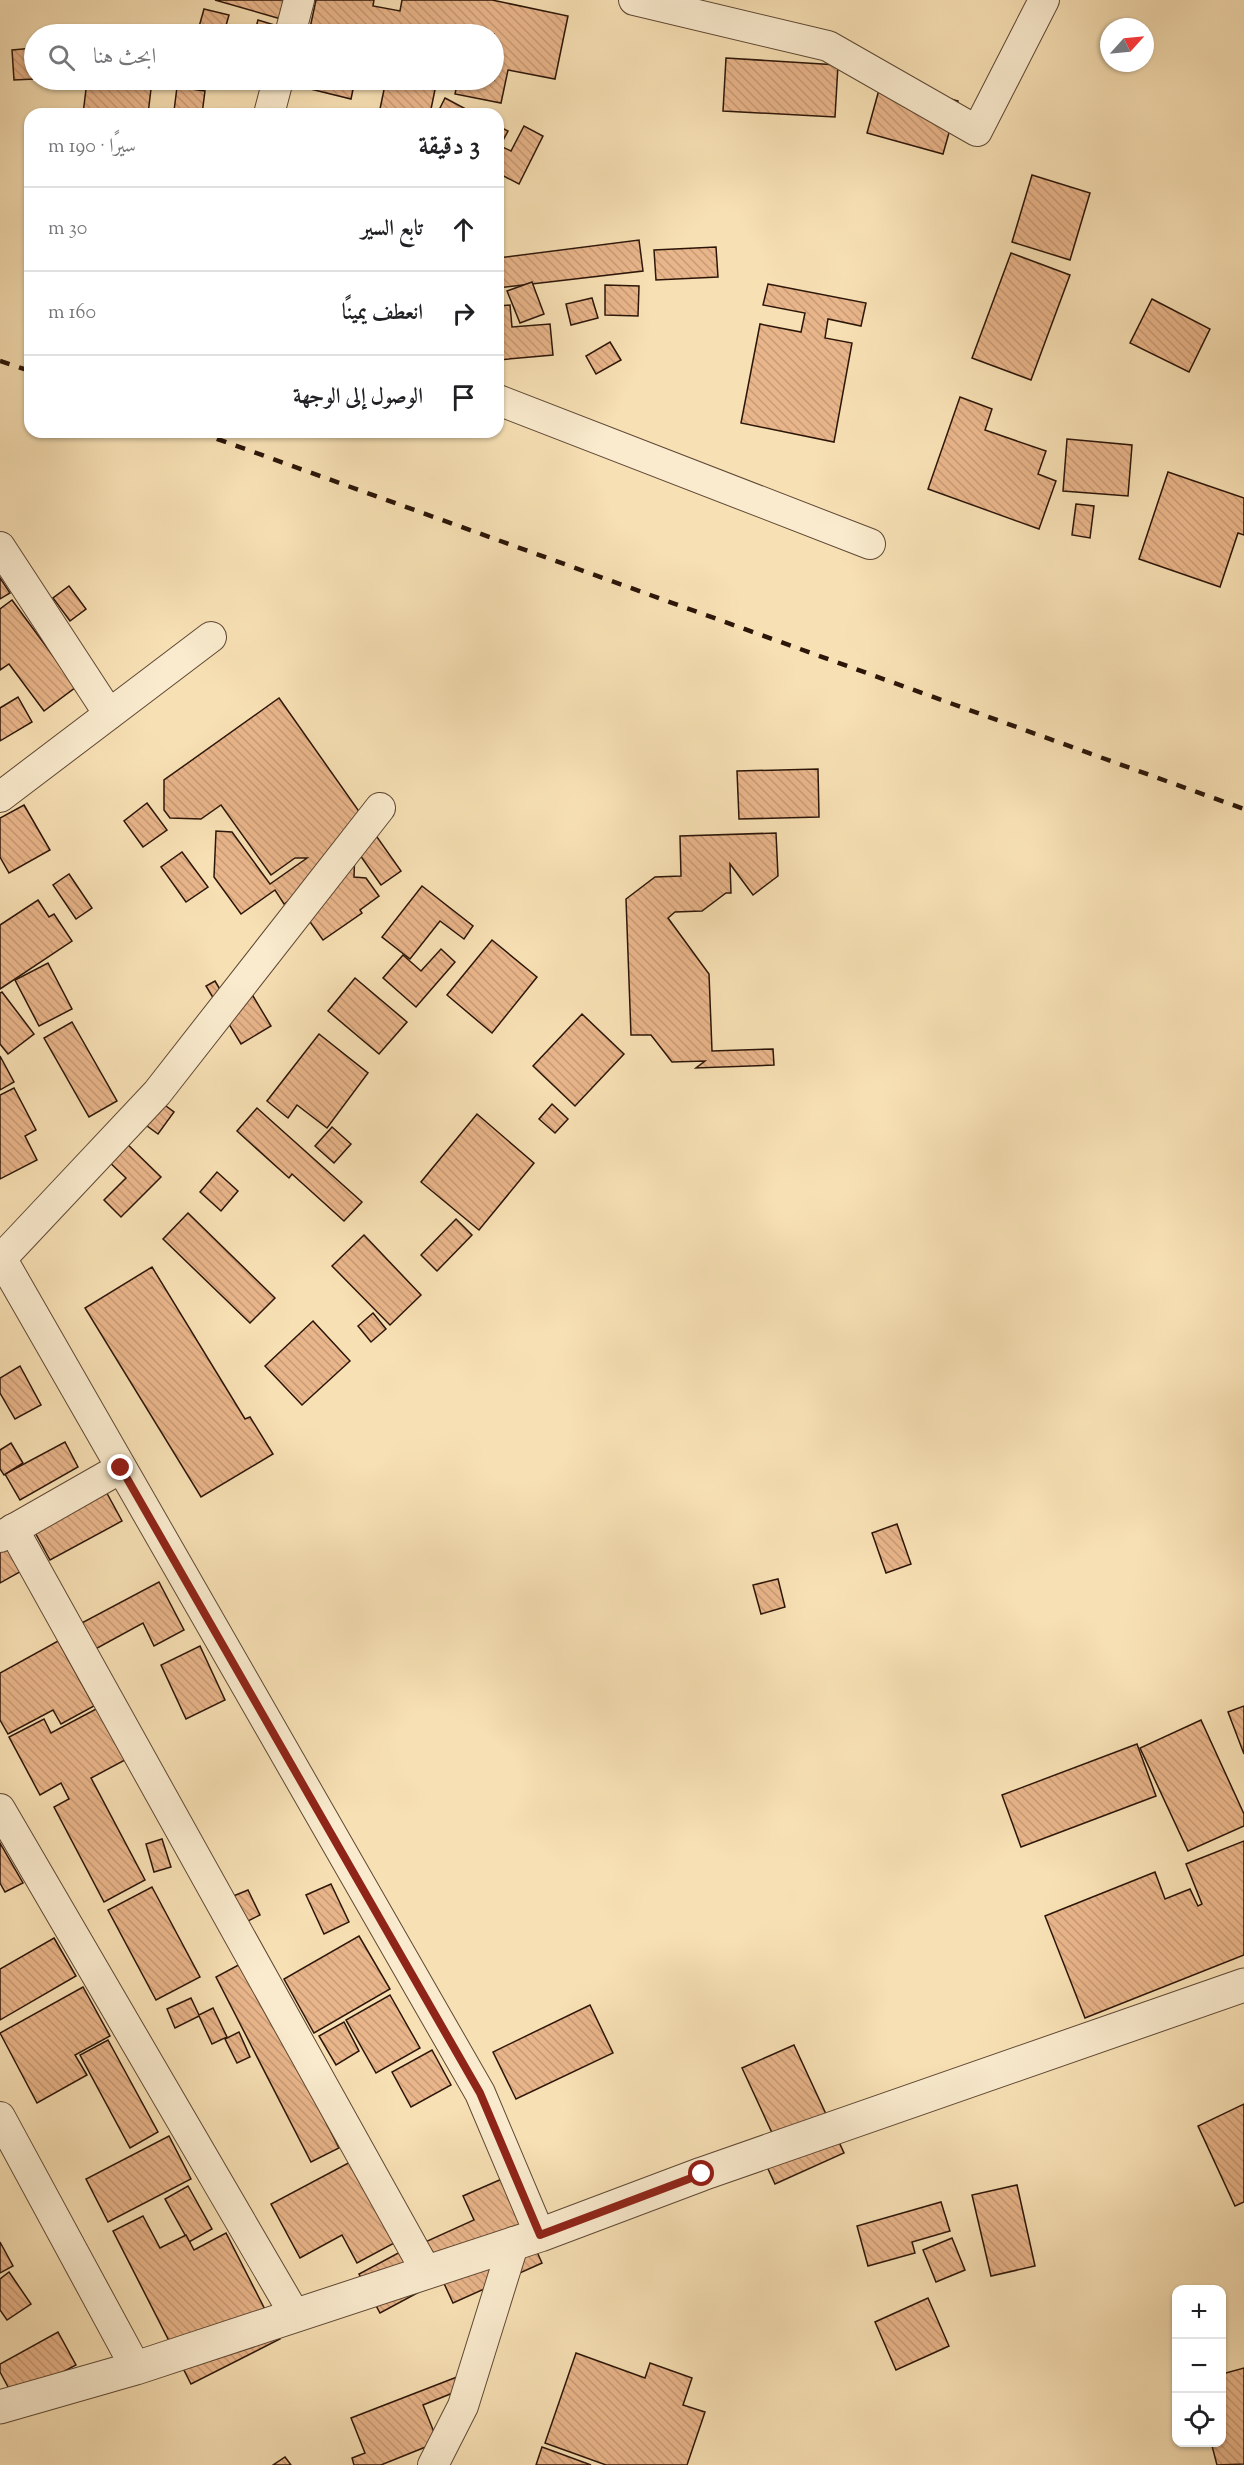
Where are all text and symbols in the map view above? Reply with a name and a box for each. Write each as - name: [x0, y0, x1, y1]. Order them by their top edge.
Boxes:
- north arrow: [1100, 18, 1154, 72]
- search box: [24, 24, 504, 90]
- icon: search: [45, 41, 78, 74]
- text: ابحث هنا: [93, 42, 156, 74]
- text: 3 دقيقة: [419, 129, 480, 166]
- text: سيرًا · 190 m: [48, 133, 136, 162]
- icon: ahead: [447, 213, 480, 246]
- text: تابع السير: [361, 214, 423, 246]
- text: 30 m: [48, 215, 87, 244]
- icon: right: [447, 297, 480, 330]
- text: انعطف يمينًا: [342, 298, 423, 330]
- text: 160 m: [48, 299, 96, 328]
- icon: arrive: [447, 381, 480, 414]
- text: الوصول إلى الوجهة: [293, 382, 423, 414]
- route end: [107, 1454, 133, 1480]
- route start: [688, 2160, 714, 2186]
- map controls: [1172, 2285, 1226, 2447]
- button: +: [1172, 2285, 1226, 2339]
- button: −: [1172, 2339, 1226, 2393]
- button: locate: [1172, 2393, 1226, 2447]

